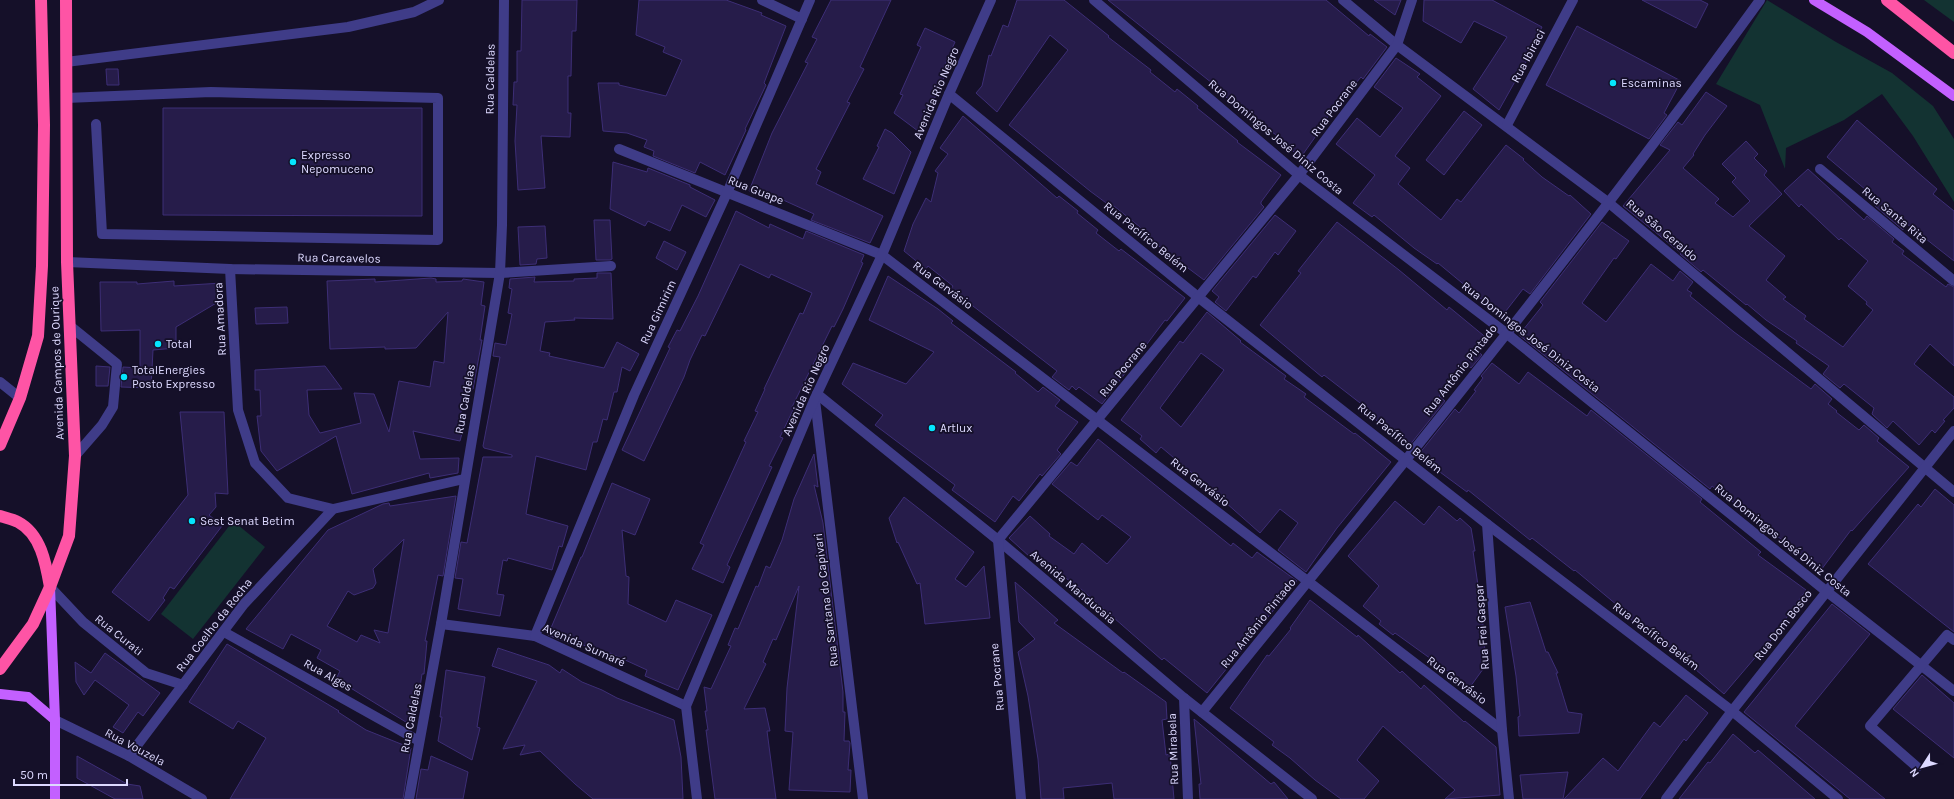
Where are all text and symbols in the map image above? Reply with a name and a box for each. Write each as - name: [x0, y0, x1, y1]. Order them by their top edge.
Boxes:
- street label: Rua Ibiraci: [1508, 27, 1548, 85]
- street label: Rua Caldelas: [482, 43, 498, 115]
- street label: Avenida Rio Negro: [910, 45, 962, 141]
- street label: Rua Domingos José Diniz Costa: [1206, 76, 1346, 198]
- place label: Escaminas: [1621, 76, 1682, 90]
- street label: Rua Pocrane: [1308, 77, 1360, 139]
- marker: Escaminas: [1608, 78, 1618, 88]
- place label: Expresso Nepomuceno: [301, 148, 374, 176]
- marker: Expresso Nepomuceno: [288, 157, 298, 167]
- street label: Rua Guape: [726, 172, 786, 208]
- street label: Rua Santa Rita: [1859, 184, 1931, 246]
- street label: Rua São Geraldo: [1623, 196, 1701, 264]
- street label: Rua Pacífico Belém: [1101, 199, 1191, 275]
- street label: Rua Carcavelos: [297, 250, 381, 266]
- street label: Rua Gervásio: [910, 258, 976, 312]
- street label: Rua Gimirim: [637, 278, 679, 346]
- street label: Rua Domingos José Diniz Costa: [1459, 279, 1603, 395]
- street label: Rua Amadora: [211, 282, 229, 356]
- street label: Avenida Campos de Ourique: [47, 286, 67, 440]
- street label: Rua Antônio Pintado: [1420, 322, 1500, 418]
- place label: Total: [166, 337, 192, 351]
- street label: Rua Pocrane: [1096, 338, 1150, 400]
- marker: Total: [153, 339, 163, 349]
- street label: Avenida Rio Negro: [780, 342, 832, 438]
- place label: TotalEnergies Posto Expresso: [132, 363, 215, 391]
- street label: Rua Caldelas: [452, 363, 478, 435]
- marker: TotalEnergies Posto Expresso: [119, 372, 129, 382]
- street label: Rua Pacífico Belém: [1355, 400, 1445, 476]
- place label: Artlux: [940, 421, 973, 435]
- marker: Artlux: [927, 423, 937, 433]
- street label: Rua Gervásio: [1168, 455, 1232, 509]
- street label: Rua Domingos José Diniz Costa: [1712, 480, 1854, 600]
- place label: Sest Senat Betim: [200, 514, 295, 528]
- marker: Sest Senat Betim: [187, 516, 197, 526]
- street label: Rua Santana do Capivari: [811, 532, 841, 668]
- street label: Avenida Manducaia: [1027, 547, 1119, 627]
- street label: Rua Antônio Pintado: [1217, 575, 1299, 671]
- street label: Rua Coelho da Rocha: [173, 576, 255, 674]
- street label: Rua Frei Gaspar: [1472, 583, 1492, 670]
- street label: Rua Dom Bosco: [1751, 587, 1815, 663]
- street label: Rua Pacífico Belém: [1610, 599, 1702, 673]
- street label: Rua Curati: [92, 611, 146, 659]
- street label: Avenida Sumaré: [540, 620, 628, 670]
- street label: Rua Pocrane: [987, 643, 1007, 711]
- street label: Rua Gervásio: [1424, 653, 1490, 707]
- street label: Rua Alges: [301, 656, 355, 694]
- street label: Rua Caldelas: [397, 682, 425, 754]
- street label: Rua Mirabela: [1165, 713, 1181, 785]
- street label: Rua Vouzela: [103, 725, 167, 769]
- north arrow: [1902, 747, 1942, 787]
- scale bar: [14, 761, 127, 787]
- text: N: [1907, 766, 1922, 780]
- text: 50 m: [20, 768, 48, 782]

